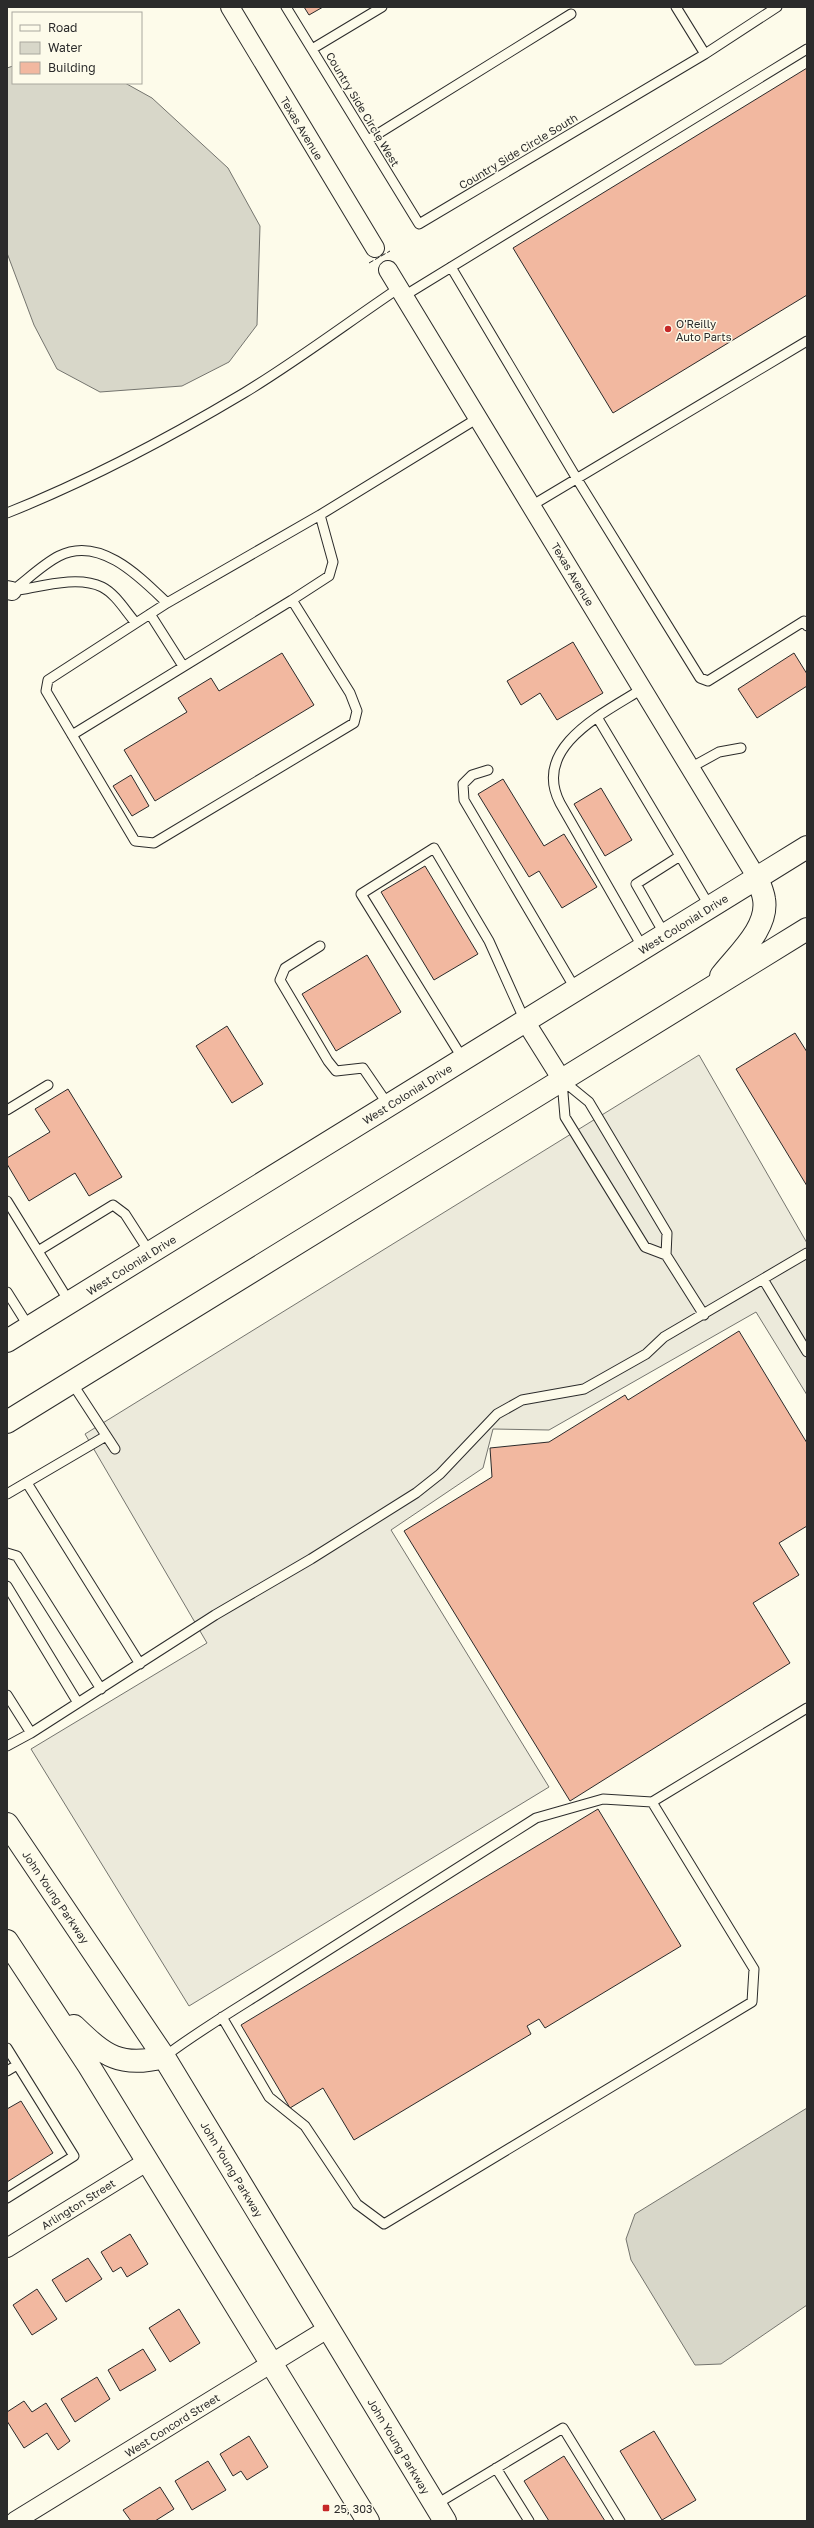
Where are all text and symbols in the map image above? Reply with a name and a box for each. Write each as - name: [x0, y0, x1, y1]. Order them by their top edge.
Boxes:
- legend: [12, 12, 142, 84]
- text: Road: [48, 20, 77, 35]
- text: Water: [48, 40, 82, 55]
- street label: Country Side Circle West: [324, 49, 402, 169]
- text: Building: [48, 60, 96, 75]
- street label: Texas Avenue: [278, 94, 326, 162]
- street label: Country Side Circle South: [456, 110, 580, 192]
- place label: O'Reilly Auto Parts: [676, 317, 732, 343]
- marker: O'Reilly Auto Parts: [663, 324, 673, 334]
- street label: Texas Avenue: [549, 540, 597, 608]
- street label: West Colonial Drive: [636, 891, 730, 957]
- street label: West Colonial Drive: [360, 1061, 454, 1127]
- street label: West Colonial Drive: [84, 1232, 178, 1298]
- street label: John Young Parkway: [20, 1848, 92, 1946]
- street label: John Young Parkway: [198, 2119, 266, 2219]
- street label: Arlington Street: [39, 2176, 117, 2232]
- street label: West Concord Street: [122, 2391, 222, 2459]
- street label: John Young Parkway: [365, 2396, 433, 2496]
- place label: 25, 303: [334, 2502, 373, 2515]
- marker: 25, 303: [321, 2503, 331, 2513]

